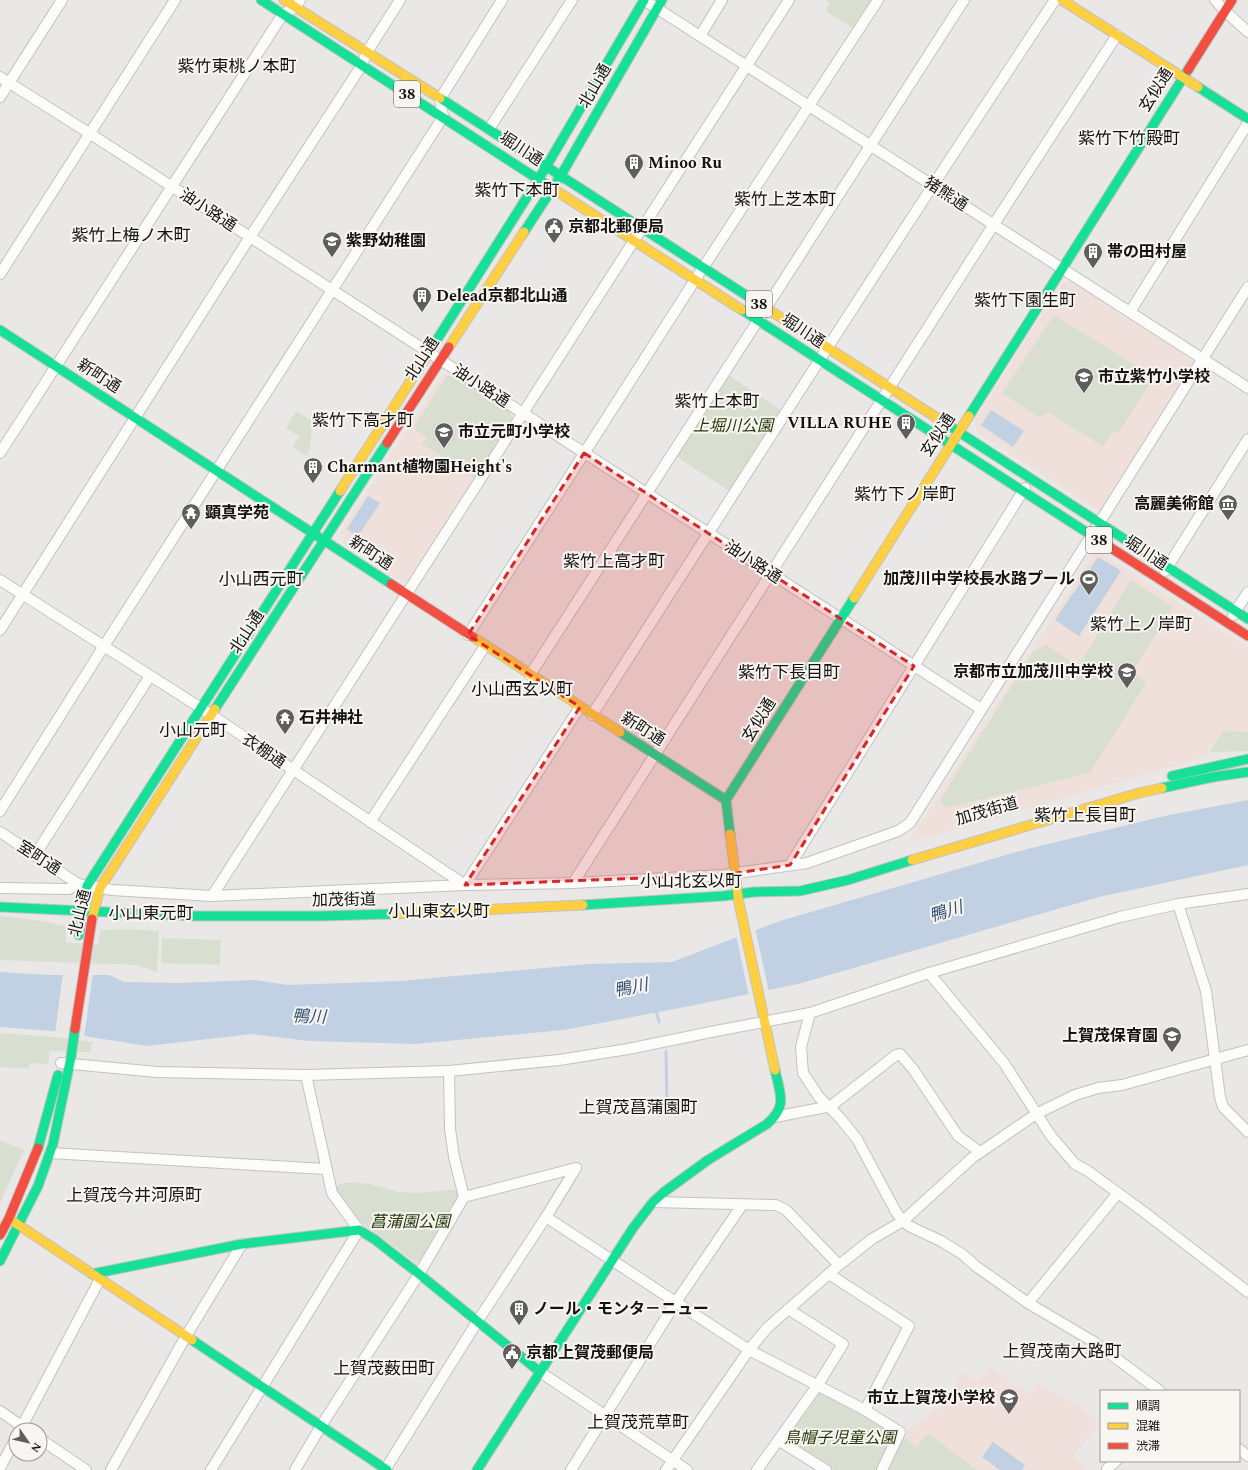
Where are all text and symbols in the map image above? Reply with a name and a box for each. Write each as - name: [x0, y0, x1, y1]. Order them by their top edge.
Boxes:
- district label: 紫竹東桃ノ本町: [178, 54, 297, 80]
- street label: 北山通: [573, 59, 617, 113]
- street label: 玄似通: [1133, 63, 1179, 117]
- road number: 38: [394, 81, 420, 107]
- street label: 堀川通: [494, 126, 548, 172]
- district label: 紫竹下竹殿町: [1078, 126, 1180, 152]
- place label: Minoo Ru: [648, 151, 722, 175]
- building icon: Minoo Ru: [623, 152, 645, 180]
- street label: 猪熊通: [919, 171, 973, 217]
- district label: 紫竹下本町: [475, 178, 560, 204]
- street label: 油小路通: [175, 183, 241, 237]
- district label: 紫竹上芝本町: [734, 187, 836, 213]
- place label: 京都北郵便局: [568, 215, 664, 239]
- public building icon: 京都北郵便局: [543, 216, 565, 244]
- district label: 紫竹上梅ノ木町: [72, 223, 191, 249]
- place label: 紫野幼稚園: [346, 229, 426, 253]
- school or university icon: 紫野幼稚園: [321, 230, 343, 258]
- place label: 帯の田村屋: [1107, 240, 1187, 264]
- building icon: 帯の田村屋: [1082, 241, 1104, 269]
- place label: Delead京都北山通: [436, 284, 568, 308]
- building icon: Delead京都北山通: [411, 285, 433, 313]
- district label: 紫竹下園生町: [974, 288, 1076, 314]
- road number: 38: [746, 291, 772, 317]
- street label: 堀川通: [776, 308, 830, 354]
- street label: 北山通: [399, 332, 445, 386]
- street label: 新町通: [72, 353, 126, 399]
- street label: 油小路通: [448, 359, 514, 413]
- place label: 市立紫竹小学校: [1098, 365, 1210, 389]
- school or university icon: 市立紫竹小学校: [1073, 366, 1095, 394]
- district label: 紫竹上本町: [675, 389, 760, 415]
- district label: 紫竹下高才町: [312, 408, 414, 434]
- street label: 玄似通: [915, 408, 961, 462]
- place label: VILLA RUHE: [787, 411, 892, 435]
- building icon: VILLA RUHE: [895, 412, 917, 440]
- park label: 上堀川公園: [693, 414, 775, 438]
- place label: 市立元町小学校: [458, 420, 570, 444]
- school or university icon: 市立元町小学校: [433, 421, 455, 449]
- place label: Charmant植物園Height's: [327, 455, 512, 479]
- building icon: Charmant植物園Height's: [302, 456, 324, 484]
- district label: 紫竹下ノ岸町: [854, 482, 956, 508]
- place label: 高麗美術館: [1134, 492, 1214, 516]
- museum icon: 高麗美術館: [1217, 493, 1239, 521]
- place label: 顕真学苑: [205, 501, 269, 525]
- temple icon: 顕真学苑: [180, 502, 202, 530]
- road number: 38: [1086, 527, 1112, 553]
- street label: 新町通: [344, 530, 398, 576]
- street label: 堀川通: [1119, 530, 1173, 576]
- street label: 油小路通: [720, 535, 786, 589]
- district label: 紫竹上高才町: [563, 549, 665, 575]
- district label: 小山西元町: [219, 567, 304, 593]
- place label: 加茂川中学校長水路プール: [883, 567, 1075, 591]
- sports icon: 加茂川中学校長水路プール: [1078, 568, 1100, 596]
- street label: 北山通: [224, 605, 270, 659]
- district label: 紫竹上ノ岸町: [1090, 612, 1192, 638]
- district label: 紫竹下長目町: [738, 660, 840, 686]
- place label: 京都市立加茂川中学校: [953, 660, 1113, 684]
- school or university icon: 京都市立加茂川中学校: [1116, 661, 1138, 689]
- district label: 小山西玄以町: [471, 677, 573, 703]
- street label: 玄似通: [736, 693, 782, 747]
- place label: 石井神社: [299, 706, 363, 730]
- street label: 新町通: [616, 706, 670, 752]
- temple icon: 石井神社: [274, 707, 296, 735]
- district label: 小山元町: [159, 718, 227, 744]
- street label: 衣棚通: [237, 728, 291, 774]
- street label: 加茂街道: [953, 791, 1021, 831]
- district label: 紫竹上長目町: [1034, 803, 1136, 829]
- street label: 室町通: [12, 835, 66, 881]
- district label: 小山北玄以町: [640, 869, 742, 895]
- street label: 北山通: [63, 887, 97, 939]
- street label: 加茂街道: [312, 887, 376, 913]
- water label: 鴨川: [926, 894, 968, 929]
- district label: 小山東玄以町: [388, 899, 490, 925]
- district label: 小山東元町: [109, 901, 194, 927]
- water label: 鴨川: [612, 972, 652, 1004]
- water label: 鴨川: [292, 1003, 328, 1031]
- place label: 上賀茂保育園: [1062, 1024, 1158, 1048]
- school or university icon: 上賀茂保育園: [1161, 1025, 1183, 1053]
- district label: 上賀茂菖蒲園町: [579, 1095, 698, 1121]
- district label: 上賀茂今井河原町: [66, 1183, 202, 1209]
- park label: 菖蒲園公園: [370, 1210, 452, 1234]
- place label: ノール・モンタ－ニュー: [533, 1297, 709, 1321]
- building icon: ノール・モンタ－ニュー: [508, 1298, 530, 1326]
- district label: 上賀茂南大路町: [1003, 1339, 1122, 1365]
- place label: 京都上賀茂郵便局: [526, 1341, 654, 1365]
- public building icon: 京都上賀茂郵便局: [501, 1342, 523, 1370]
- district label: 上賀茂薮田町: [333, 1356, 435, 1382]
- place label: 市立上賀茂小学校: [867, 1386, 995, 1410]
- school or university icon: 市立上賀茂小学校: [998, 1387, 1020, 1415]
- legend: [1100, 1390, 1240, 1462]
- text: 順調: [1136, 1397, 1160, 1416]
- district label: 上賀茂荒草町: [587, 1410, 689, 1436]
- text: 混雑: [1136, 1417, 1160, 1436]
- north arrow: [8, 1422, 48, 1462]
- park label: 鳥帽子児童公園: [784, 1426, 898, 1450]
- text: 渋滞: [1136, 1437, 1160, 1456]
- text: N: [26, 1439, 45, 1456]

